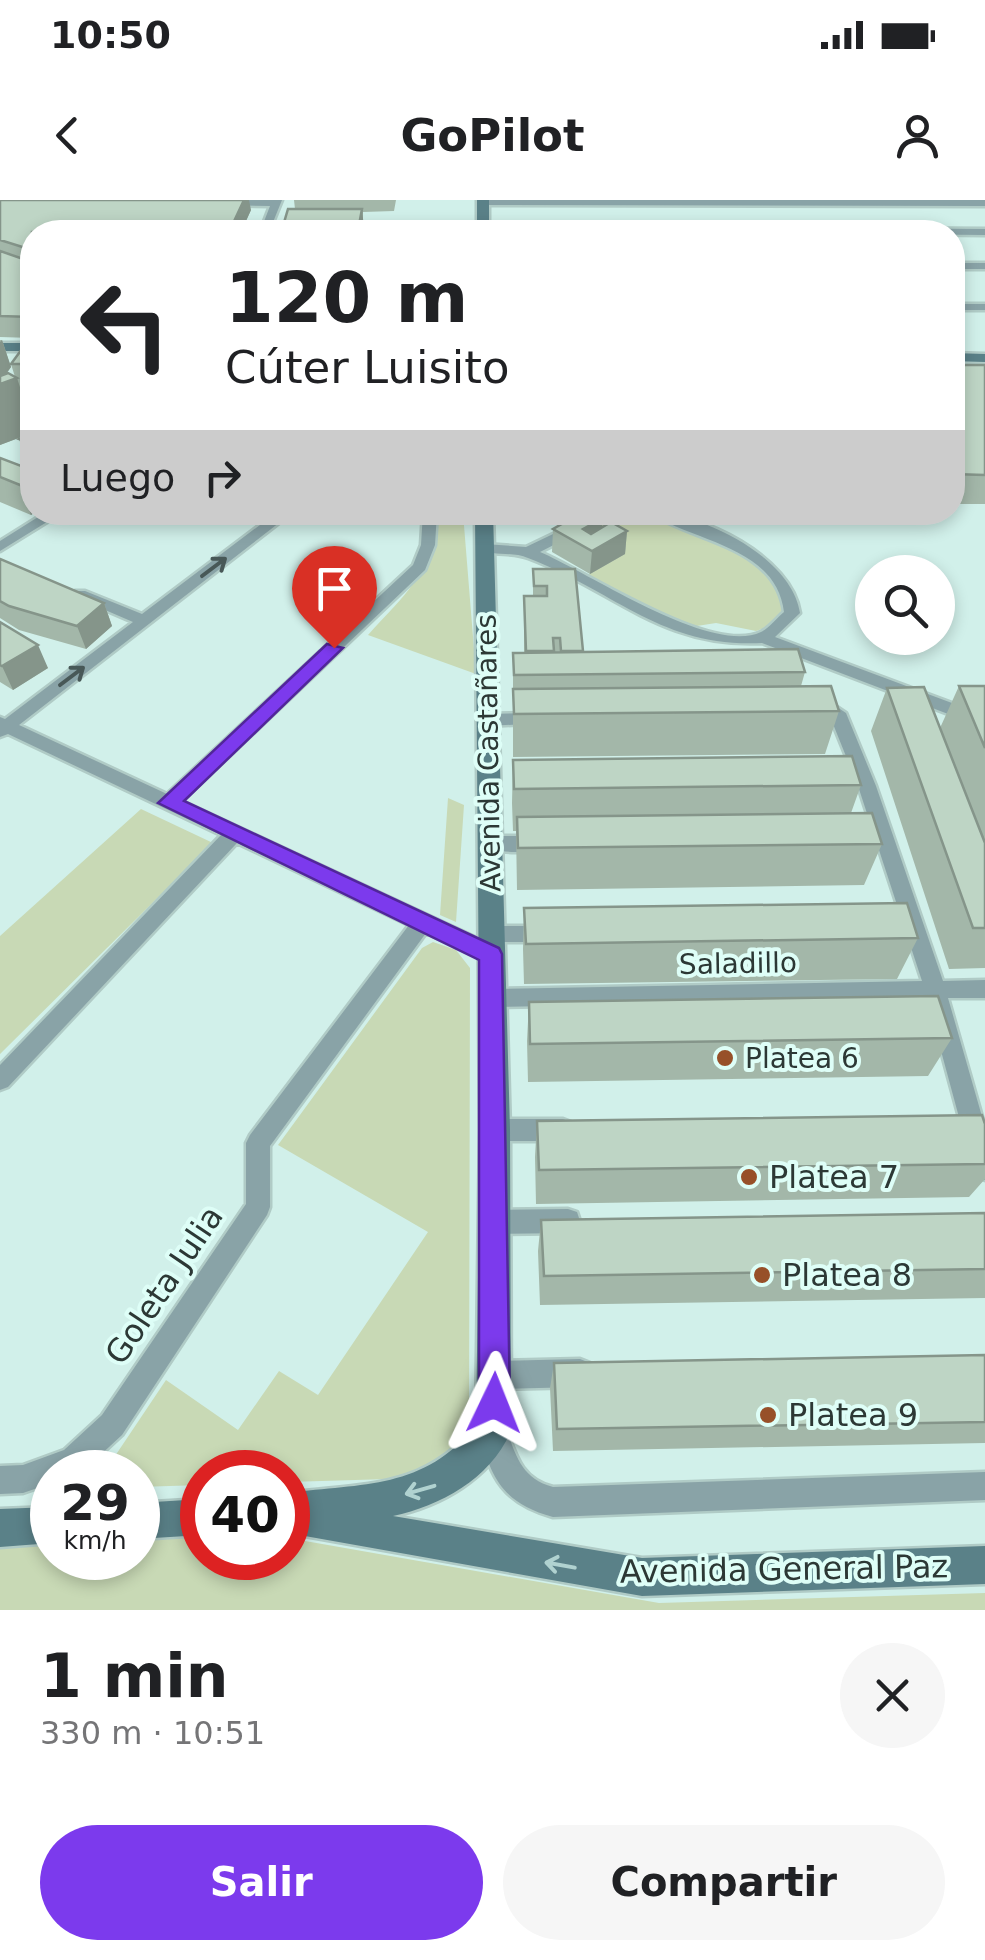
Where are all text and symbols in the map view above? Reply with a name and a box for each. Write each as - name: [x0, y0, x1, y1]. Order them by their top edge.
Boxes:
- text: 10:50: [50, 13, 171, 57]
- icon: back: [40, 108, 95, 163]
- icon: person: [890, 108, 945, 163]
- text: GoPilot: [400, 109, 585, 162]
- text: 120 m: [225, 257, 468, 339]
- icon: left: [60, 260, 190, 390]
- text: Cúter Luisito: [225, 341, 510, 394]
- icon: right: [195, 450, 250, 505]
- text: Luego: [60, 456, 175, 500]
- pin: [292, 546, 377, 649]
- map controls: [855, 555, 955, 655]
- button: search: [855, 555, 955, 655]
- one-way arrow: [200, 556, 227, 577]
- icon: arrive: [307, 561, 362, 616]
- street label: Avenida Castañares: [470, 614, 507, 892]
- one-way arrow: [58, 666, 85, 687]
- street label: Saladillo: [679, 946, 797, 981]
- place label: Platea 6: [745, 1042, 859, 1075]
- marker: Platea 6: [714, 1047, 736, 1069]
- place label: Platea 7: [769, 1158, 899, 1196]
- marker: Platea 7: [738, 1166, 760, 1188]
- street label: Goleta Julia: [97, 1199, 231, 1371]
- place label: Platea 8: [782, 1256, 912, 1294]
- marker: Platea 8: [751, 1264, 773, 1286]
- position arrow: [442, 1351, 546, 1455]
- place label: Platea 9: [788, 1396, 918, 1434]
- marker: Platea 9: [757, 1404, 779, 1426]
- speed limit sign: 40: [180, 1450, 310, 1580]
- text: 29: [60, 1474, 130, 1532]
- one-way arrow: [405, 1482, 436, 1500]
- text: km/h: [63, 1526, 127, 1555]
- street label: Avenida General Paz: [619, 1547, 949, 1591]
- one-way arrow: [544, 1555, 577, 1574]
- text: 1 min: [40, 1641, 228, 1711]
- button: close: [840, 1643, 945, 1748]
- text: 330 m · 10:51: [40, 1714, 265, 1752]
- button: Salir: [40, 1825, 483, 1940]
- button: Compartir: [503, 1825, 945, 1940]

